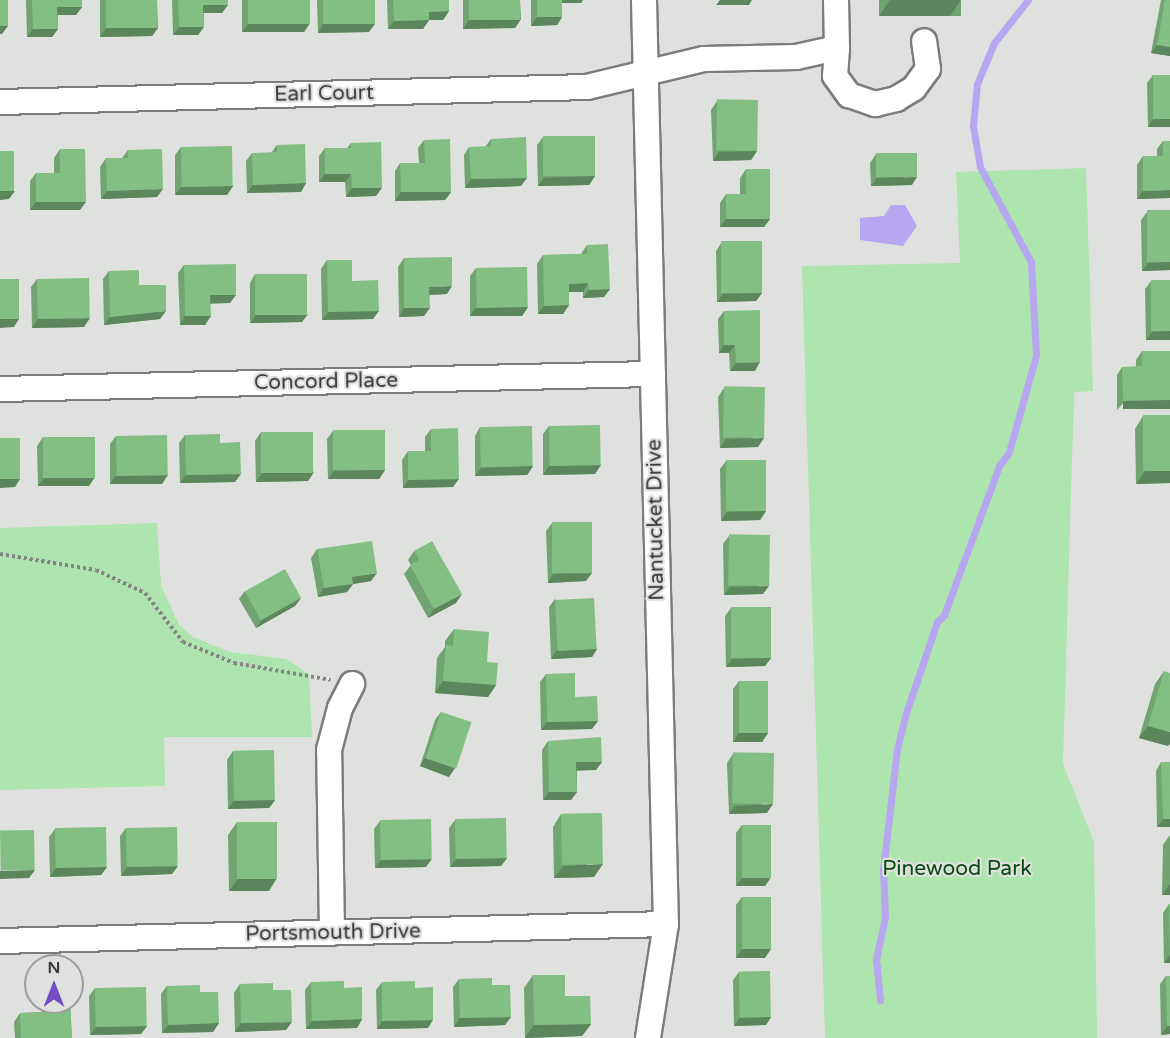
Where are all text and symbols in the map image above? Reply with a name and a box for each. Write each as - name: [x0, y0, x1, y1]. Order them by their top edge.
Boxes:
- street label: Earl Court: [274, 81, 374, 107]
- street label: Concord Place: [254, 368, 398, 396]
- street label: Nantucket Drive: [642, 439, 670, 601]
- park label: Pinewood Park: [882, 856, 1032, 882]
- street label: Portsmouth Drive: [245, 919, 421, 947]
- north arrow: [24, 954, 84, 1014]
- text: N: [48, 958, 60, 978]

